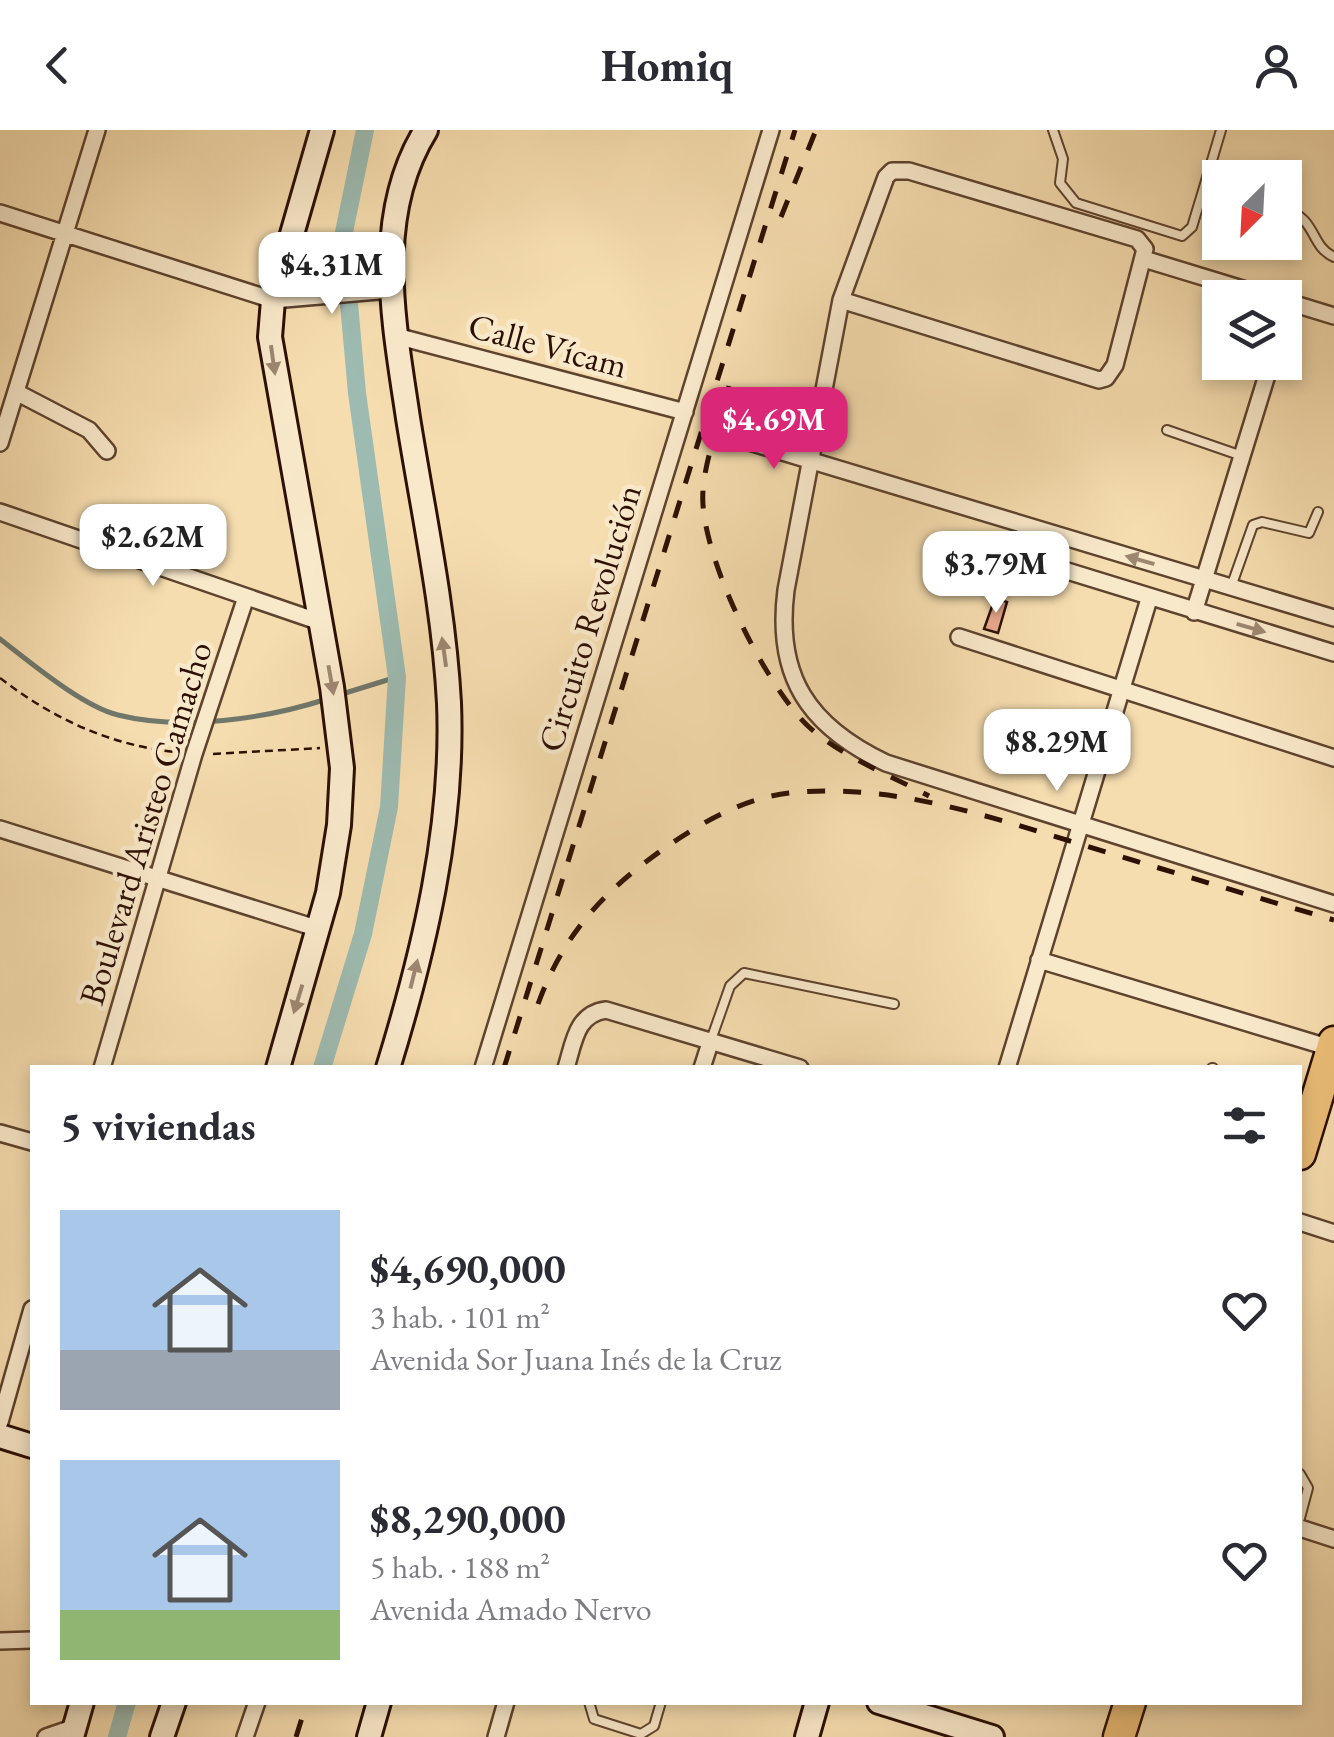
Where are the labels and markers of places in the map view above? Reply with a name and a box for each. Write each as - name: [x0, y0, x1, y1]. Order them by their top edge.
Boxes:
- pin: $4.31M: [251, 232, 413, 317]
- pin: $4.69M: [693, 387, 855, 472]
- pin: $2.62M: [72, 504, 234, 589]
- pin: $3.79M: [915, 531, 1077, 616]
- pin: $8.29M: [976, 709, 1138, 794]

